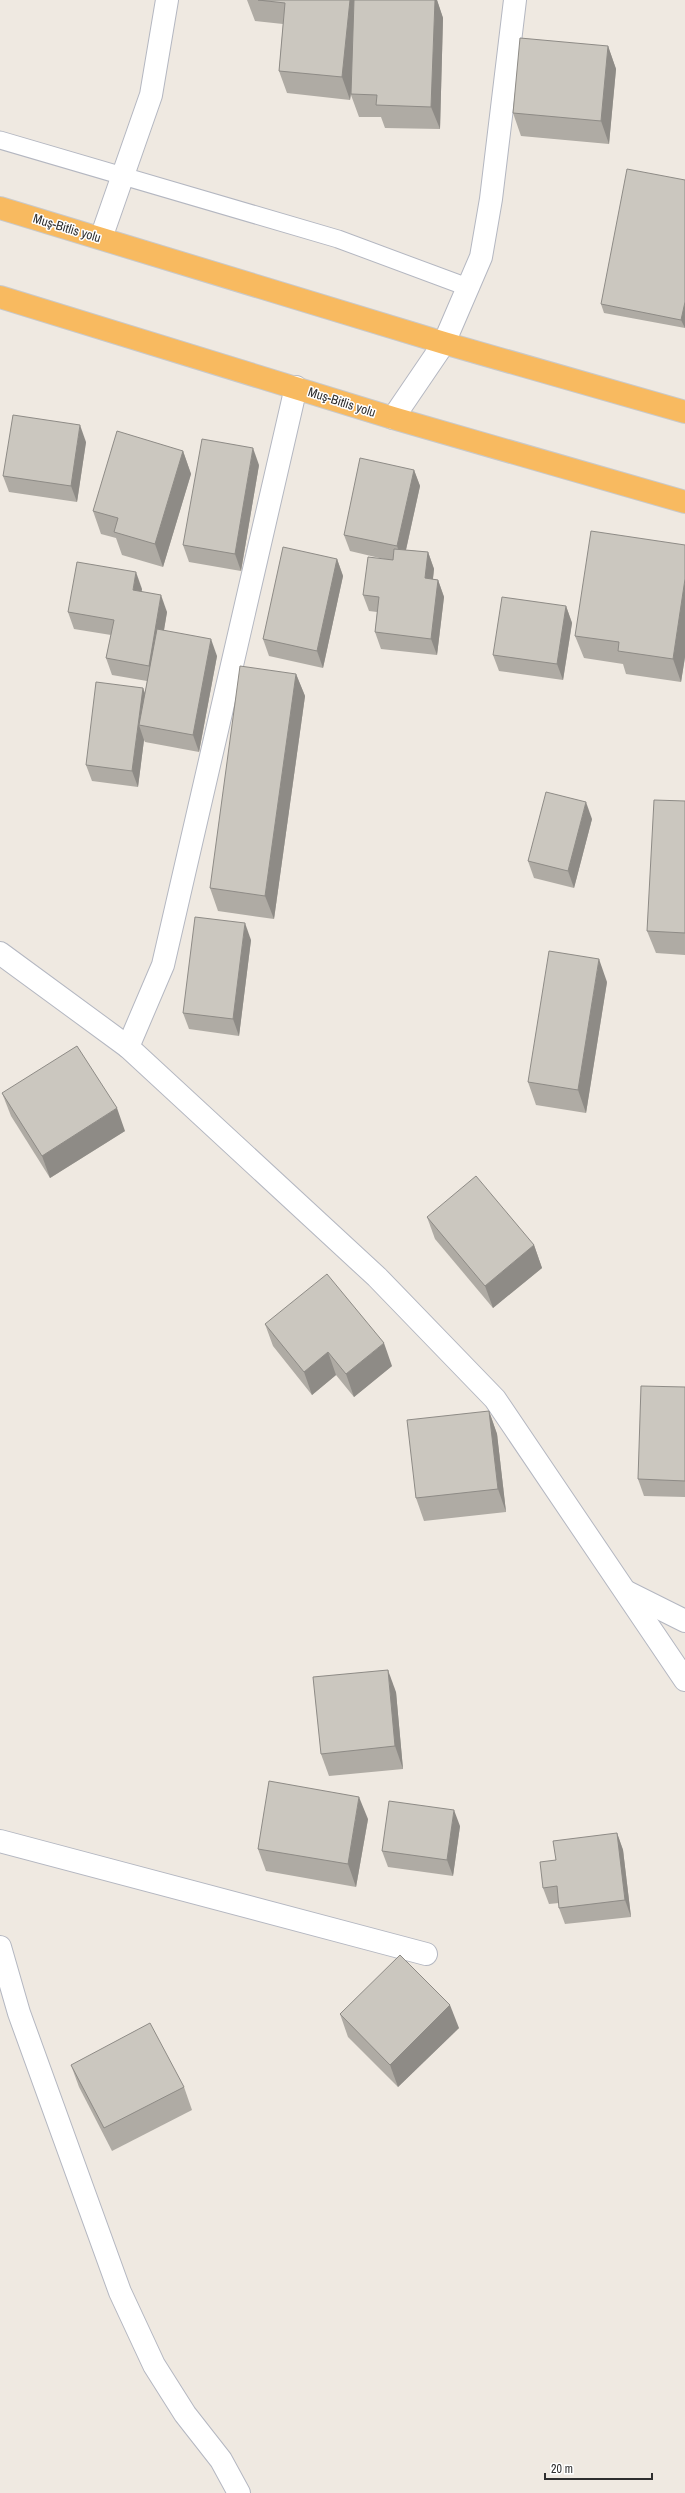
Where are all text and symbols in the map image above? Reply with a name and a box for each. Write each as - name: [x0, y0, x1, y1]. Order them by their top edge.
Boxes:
- street label: Muş-Bitlis yolu: [31, 210, 103, 246]
- street label: Muş-Bitlis yolu: [306, 383, 378, 421]
- scale bar: [545, 2455, 652, 2481]
- text: 20 m: [551, 2461, 573, 2477]

